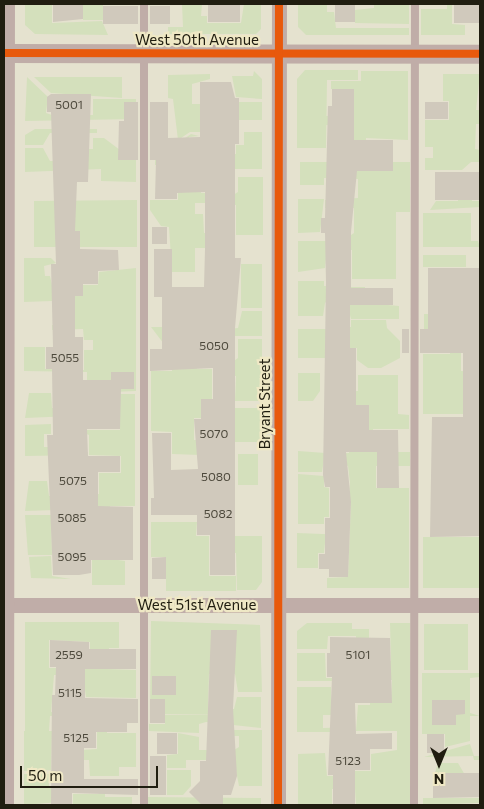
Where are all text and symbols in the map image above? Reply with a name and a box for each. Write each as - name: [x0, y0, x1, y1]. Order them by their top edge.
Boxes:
- street label: West 50th Avenue: [135, 31, 259, 49]
- house number: 5001: [55, 98, 83, 112]
- house number: 5050: [199, 339, 229, 353]
- house number: 5055: [51, 351, 79, 365]
- street label: Bryant Street: [256, 358, 274, 450]
- house number: 5070: [200, 427, 228, 441]
- house number: 5080: [201, 470, 231, 484]
- house number: 5075: [59, 474, 87, 488]
- house number: 5082: [204, 507, 232, 521]
- house number: 5085: [58, 511, 86, 525]
- house number: 5095: [58, 550, 86, 564]
- street label: West 51st Avenue: [138, 596, 256, 614]
- house number: 2559: [55, 648, 83, 662]
- house number: 5101: [346, 648, 370, 662]
- house number: 5115: [58, 686, 82, 700]
- house number: 5125: [63, 731, 89, 745]
- north arrow: [414, 739, 464, 789]
- house number: 5123: [335, 754, 361, 768]
- scale bar: [22, 756, 160, 788]
- text: 50 m: [28, 766, 62, 784]
- text: N: [434, 771, 444, 788]

